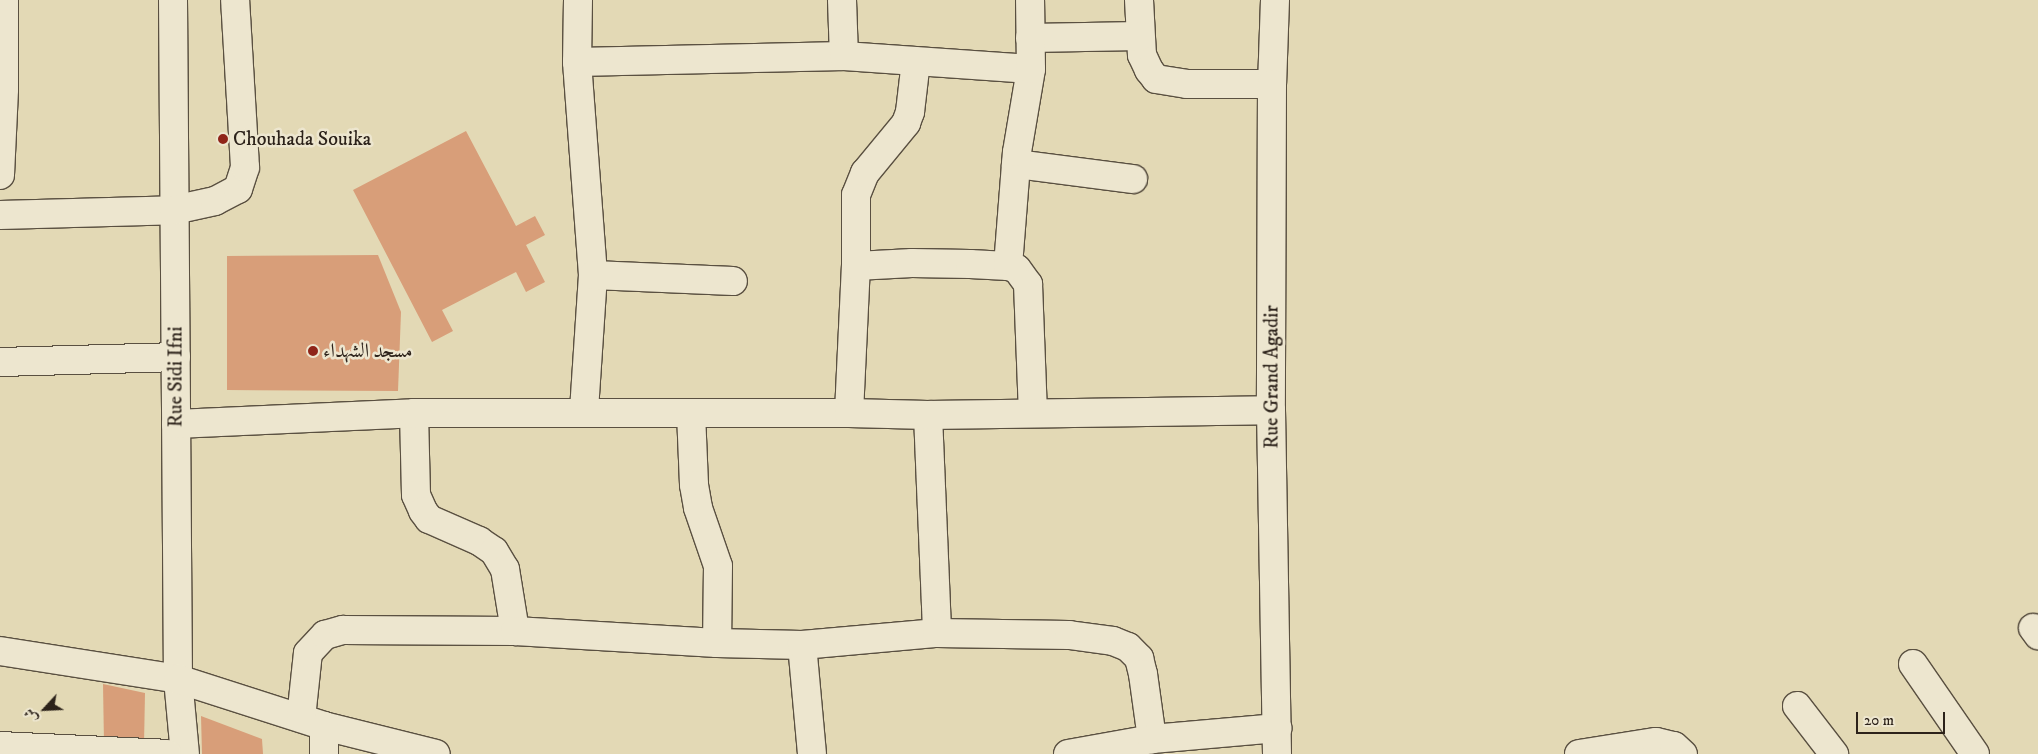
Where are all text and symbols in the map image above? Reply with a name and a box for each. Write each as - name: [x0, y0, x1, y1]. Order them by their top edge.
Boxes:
- place label: Chouhada Souika: [233, 127, 371, 151]
- marker: Chouhada Souika: [217, 133, 229, 145]
- street label: Rue Grand Agadir: [1260, 305, 1284, 449]
- street label: Rue Sidi Ifni: [164, 327, 188, 427]
- place label: مسجد الشهداء: [323, 339, 413, 363]
- marker: مسجد الشهداء: [307, 345, 319, 357]
- north arrow: [20, 684, 70, 734]
- scale bar: [1858, 702, 1947, 734]
- text: ش: [20, 705, 43, 725]
- text: 20 m: [1864, 711, 1894, 730]

